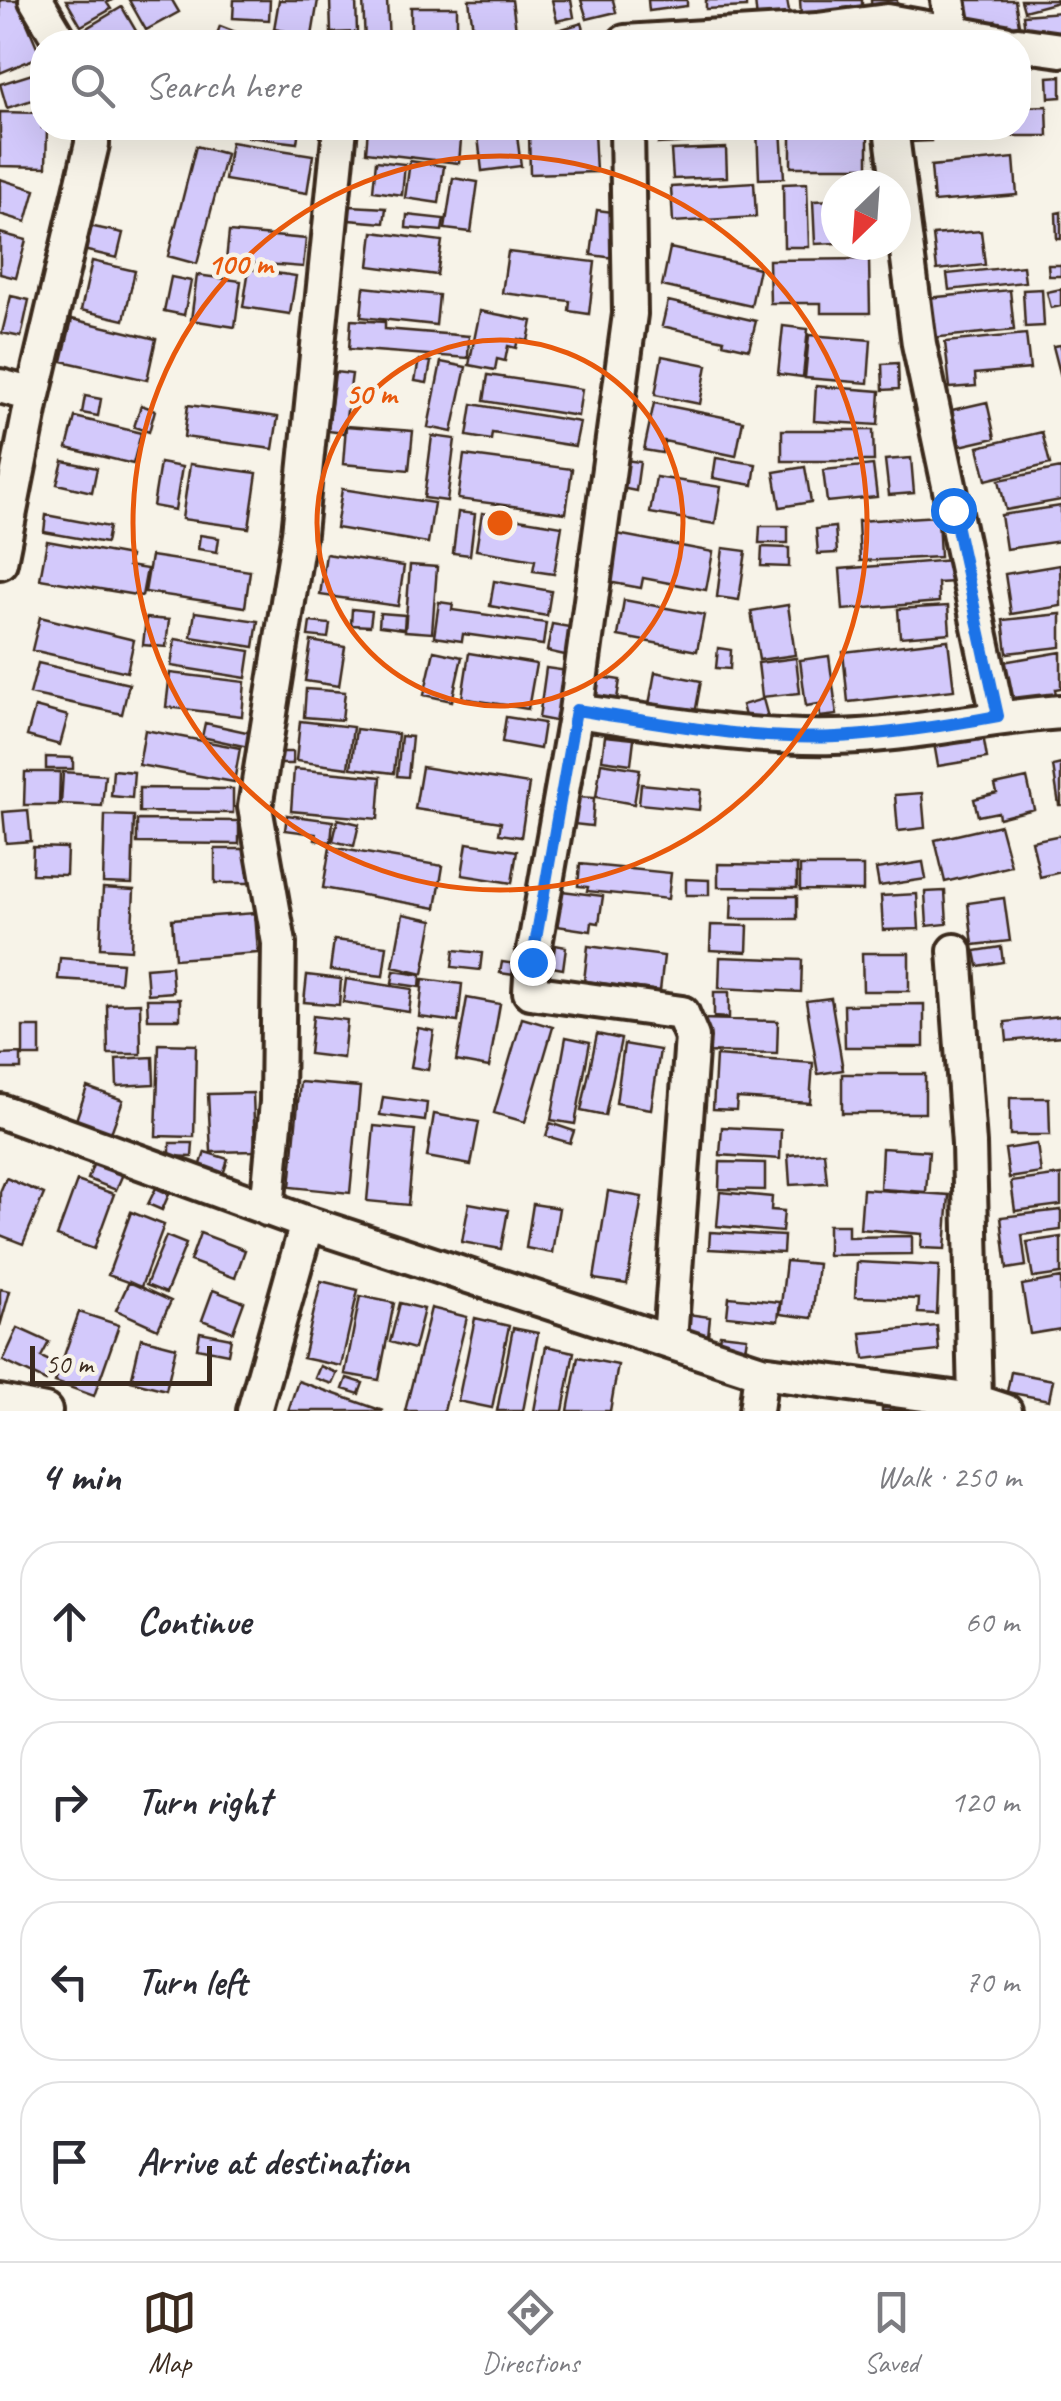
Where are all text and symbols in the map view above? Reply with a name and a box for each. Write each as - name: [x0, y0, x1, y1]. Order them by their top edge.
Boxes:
- search box: [30, 30, 1031, 140]
- icon: search: [65, 58, 120, 113]
- text: Search here: [145, 62, 300, 109]
- north arrow: [821, 170, 911, 260]
- text: 100 m: [208, 245, 275, 283]
- text: 50 m: [346, 375, 399, 413]
- route start: [931, 488, 977, 534]
- centre of rings: [482, 505, 518, 541]
- route end: [510, 940, 556, 986]
- scale bar: [30, 1341, 212, 1386]
- text: 50 m: [45, 1346, 93, 1381]
- text: 4 min: [40, 1450, 120, 1503]
- text: Walk · 250 m: [877, 1456, 1021, 1497]
- icon: ahead: [42, 1594, 97, 1649]
- text: Continue: [137, 1598, 251, 1645]
- text: 60 m: [965, 1601, 1019, 1642]
- icon: right: [42, 1774, 97, 1829]
- text: Turn right: [137, 1778, 271, 1825]
- text: 120 m: [950, 1781, 1019, 1822]
- icon: left: [42, 1954, 97, 2009]
- text: Turn left: [137, 1958, 247, 2005]
- text: 70 m: [965, 1961, 1019, 2002]
- icon: arrive: [42, 2134, 97, 2189]
- text: Arrive at destination: [137, 2138, 409, 2185]
- tab: Map: [142, 2285, 197, 2380]
- tab: Directions: [482, 2285, 579, 2380]
- tab: Saved: [864, 2285, 919, 2380]

